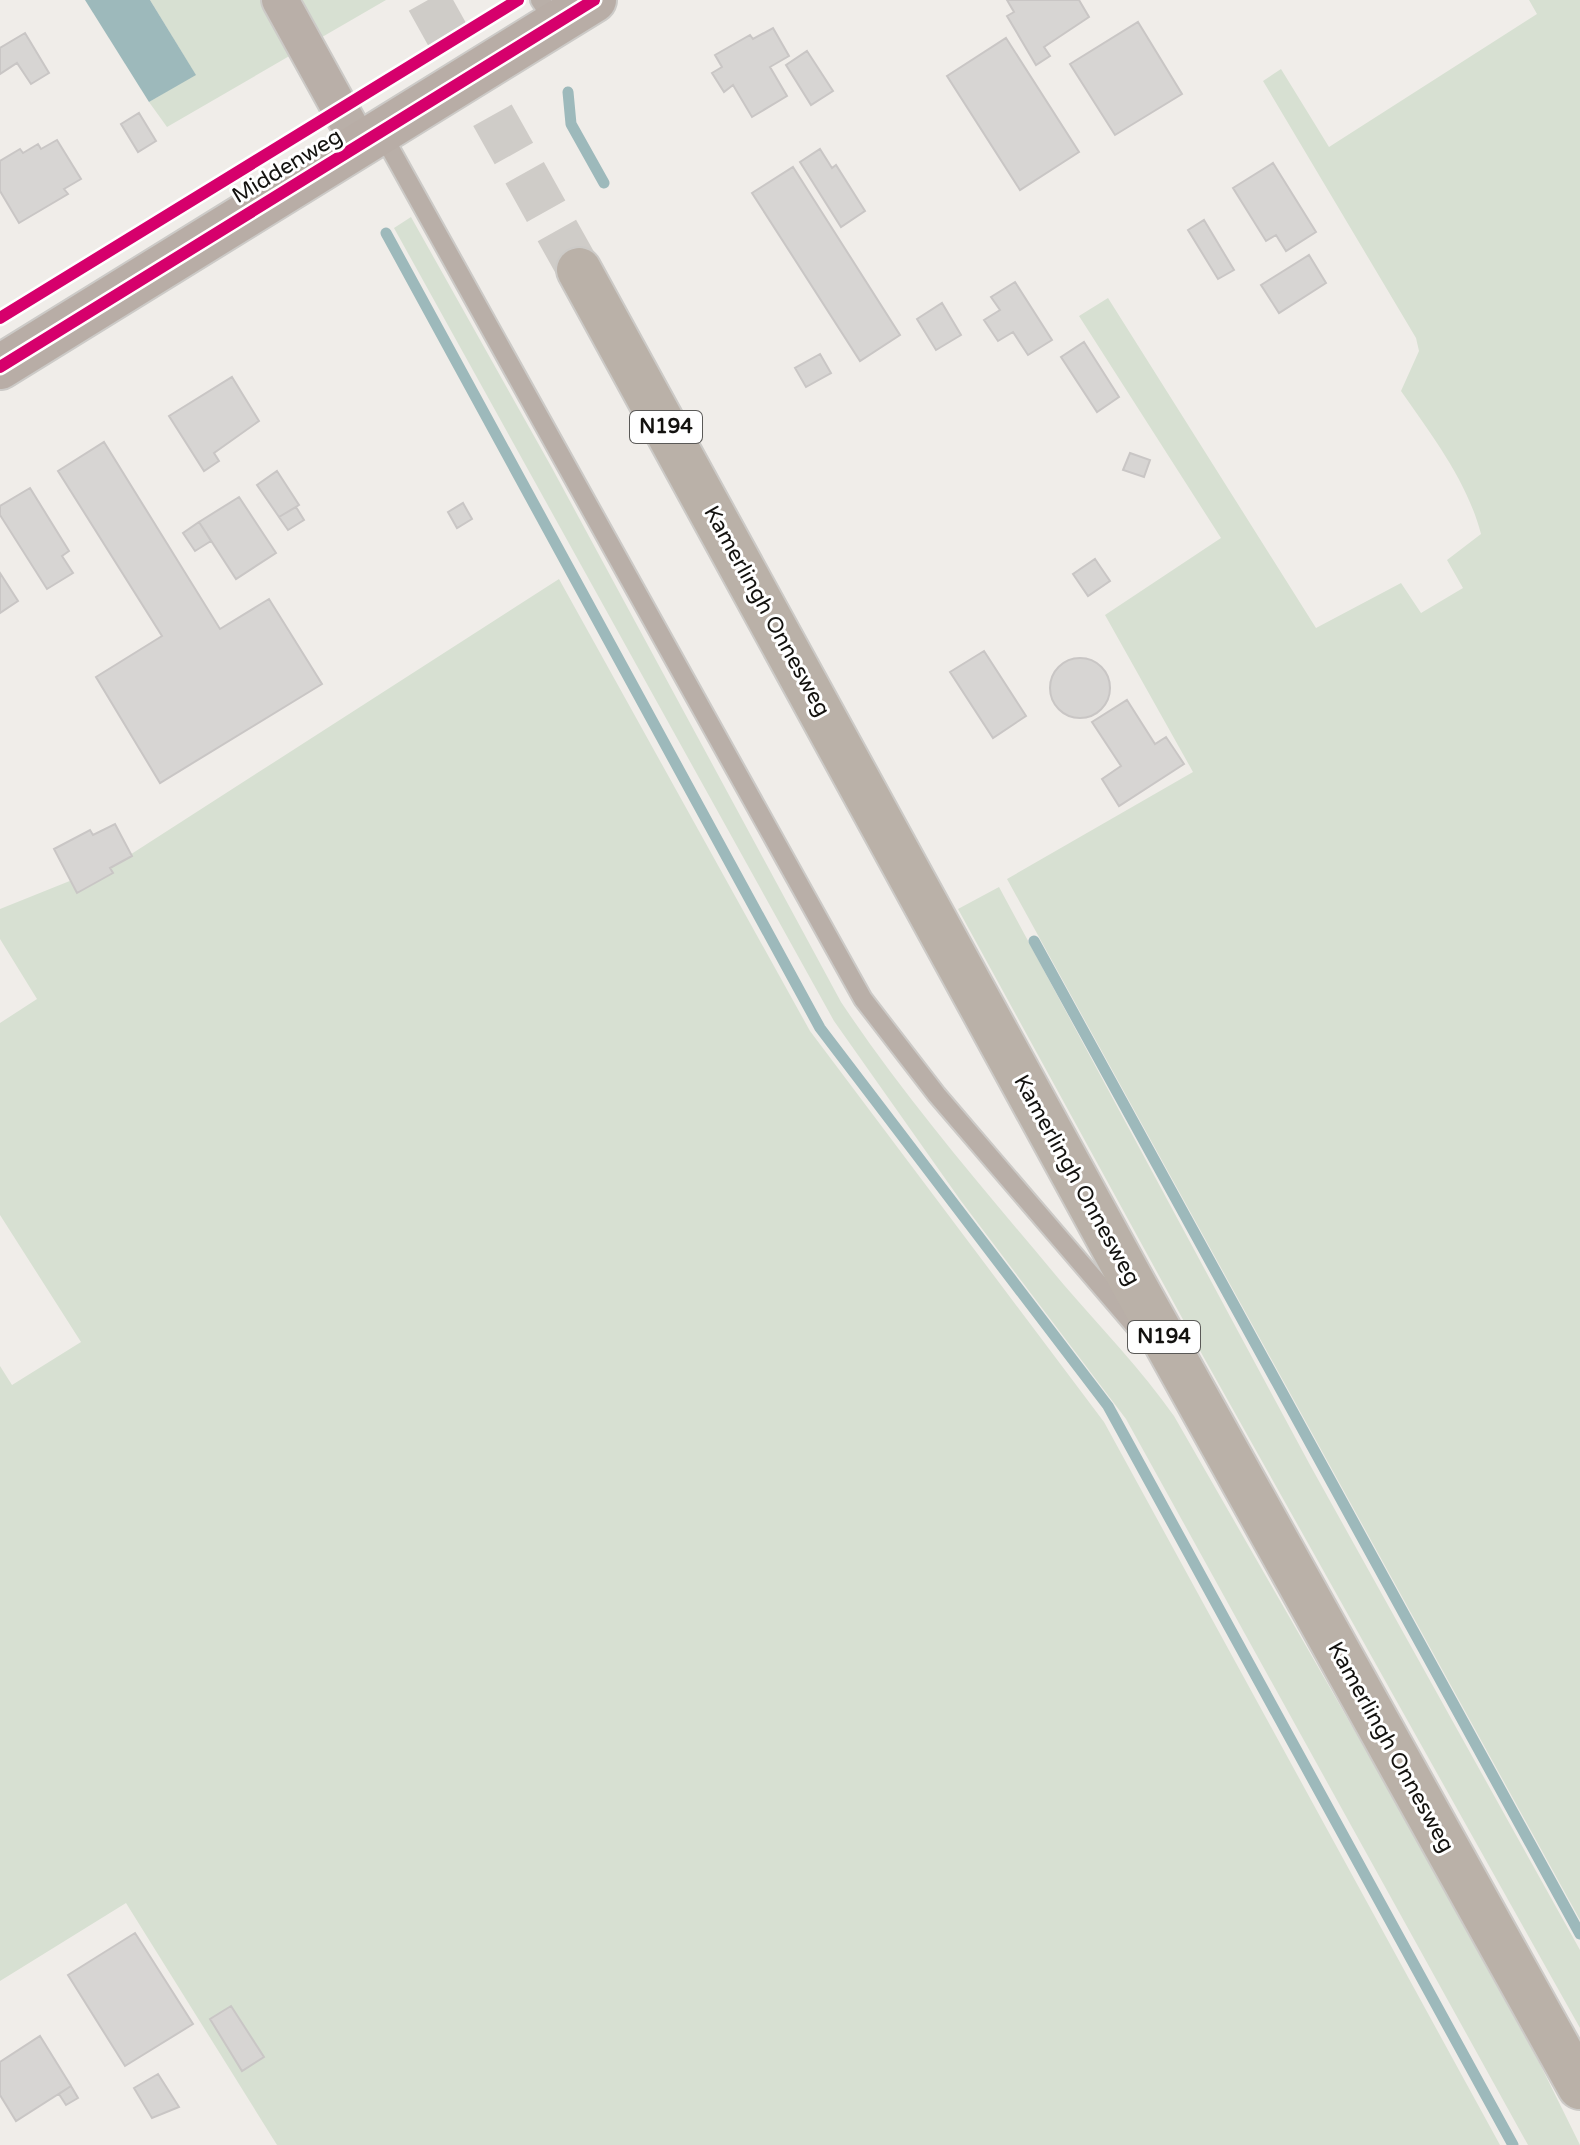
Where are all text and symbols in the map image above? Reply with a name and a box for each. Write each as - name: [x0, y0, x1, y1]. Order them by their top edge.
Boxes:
- street label: Middenweg: [227, 123, 347, 209]
- road number: N194: [630, 411, 702, 443]
- street label: Kamerlingh Onnesweg: [698, 501, 836, 721]
- street label: Kamerlingh Onnesweg: [1008, 1070, 1146, 1290]
- road number: N194: [1128, 1321, 1200, 1353]
- street label: Kamerlingh Onnesweg: [1322, 1637, 1460, 1857]

